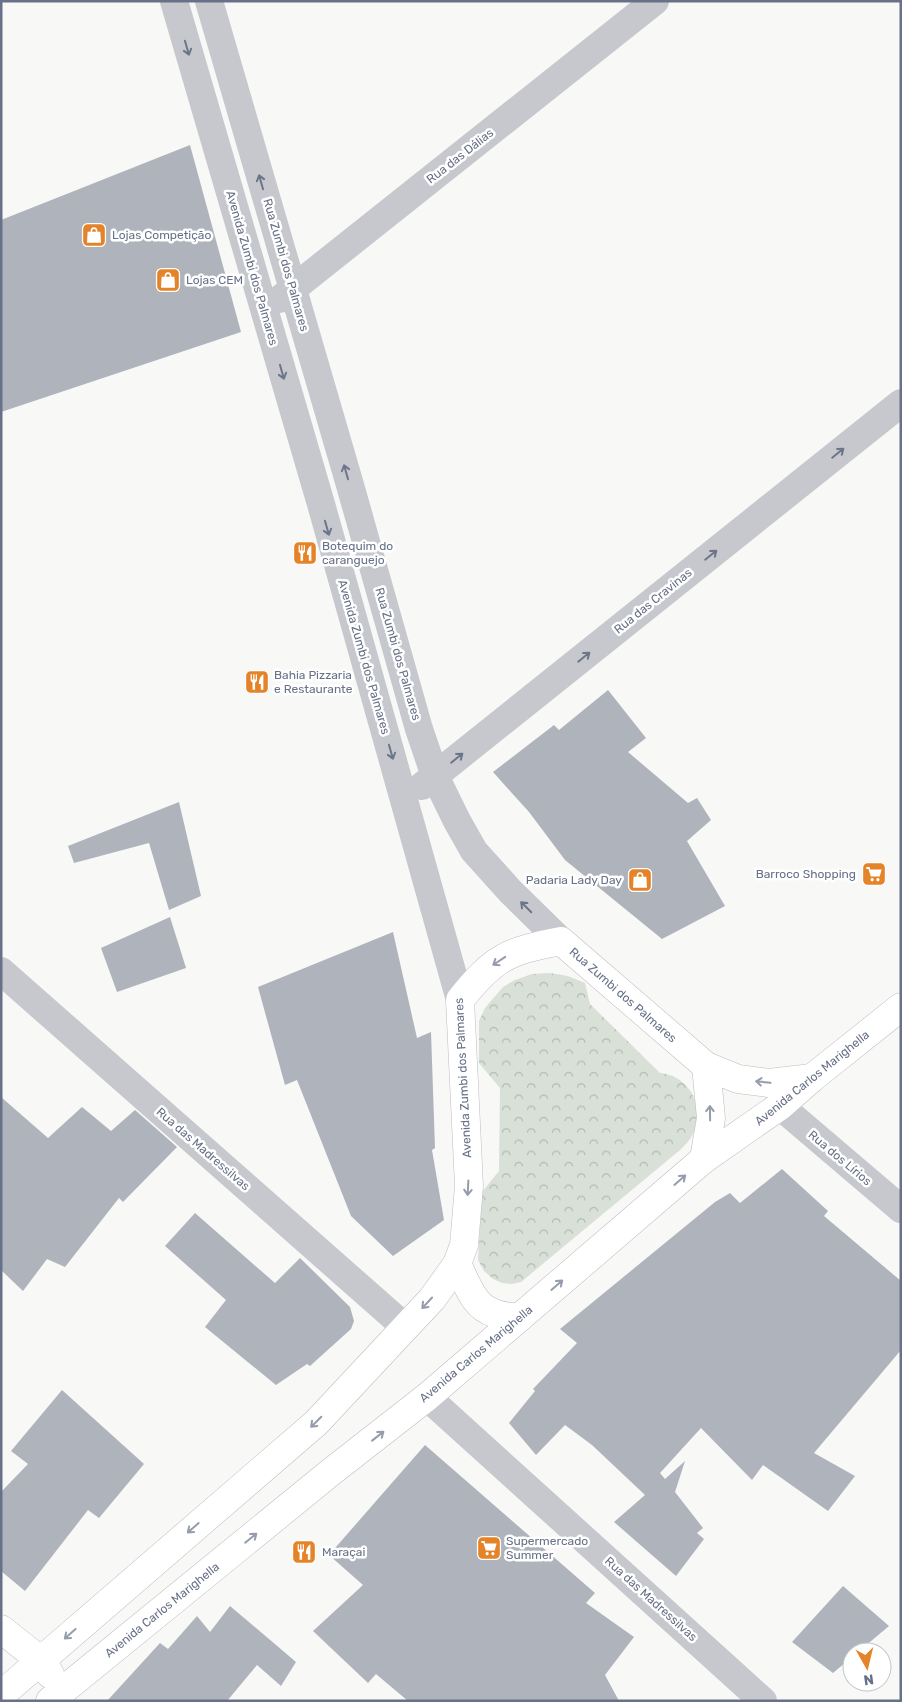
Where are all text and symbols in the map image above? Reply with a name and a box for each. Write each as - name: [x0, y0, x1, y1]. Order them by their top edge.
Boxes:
- one-way arrow: [183, 40, 193, 56]
- street label: Rua das Dálias: [424, 126, 496, 186]
- one-way arrow: [256, 174, 266, 190]
- street label: Avenida Zumbi dos Palmares: [223, 189, 281, 347]
- street label: Rua Zumbi dos Palmares: [260, 197, 312, 333]
- shop icon: Lojas Competição: [81, 222, 107, 248]
- place label: Lojas Competição: [112, 228, 211, 242]
- shop icon: Lojas CEM: [155, 267, 181, 293]
- place label: Lojas CEM: [186, 273, 243, 287]
- one-way arrow: [278, 363, 288, 379]
- one-way arrow: [831, 448, 844, 459]
- one-way arrow: [341, 465, 351, 481]
- one-way arrow: [323, 520, 333, 536]
- place label: Botequim do caranguejo: [322, 539, 393, 567]
- restaurant icon: Botequim do caranguejo: [292, 540, 318, 566]
- one-way arrow: [704, 549, 717, 560]
- street label: Rua das Cravinas: [611, 565, 695, 637]
- street label: Avenida Zumbi dos Palmares: [335, 578, 393, 736]
- street label: Rua Zumbi dos Palmares: [372, 586, 424, 722]
- one-way arrow: [577, 651, 590, 662]
- place label: Bahia Pizzaria e Restaurante: [274, 668, 353, 696]
- restaurant icon: Bahia Pizzaria e Restaurante: [244, 669, 270, 695]
- one-way arrow: [387, 743, 397, 759]
- one-way arrow: [451, 753, 464, 764]
- supermarket icon: Barroco Shopping: [861, 861, 887, 887]
- shop icon: Padaria Lady Day: [627, 867, 653, 893]
- place label: Barroco Shopping: [756, 867, 856, 881]
- place label: Padaria Lady Day: [526, 873, 622, 887]
- one-way arrow: [520, 901, 532, 913]
- street label: Rua Zumbi dos Palmares: [567, 945, 679, 1045]
- one-way arrow: [492, 956, 506, 966]
- street label: Avenida Zumbi dos Palmares: [452, 998, 474, 1158]
- street label: Avenida Carlos Marighella: [752, 1028, 872, 1128]
- one-way arrow: [756, 1077, 772, 1087]
- street label: Rua das Madressilvas: [153, 1105, 253, 1193]
- one-way arrow: [705, 1105, 715, 1122]
- street label: Rua dos Lírios: [806, 1128, 874, 1188]
- one-way arrow: [673, 1174, 686, 1185]
- one-way arrow: [464, 1180, 473, 1196]
- one-way arrow: [550, 1280, 563, 1291]
- one-way arrow: [422, 1297, 433, 1310]
- street label: Avenida Carlos Marighella: [417, 1303, 535, 1405]
- one-way arrow: [310, 1415, 322, 1428]
- one-way arrow: [371, 1430, 384, 1441]
- one-way arrow: [187, 1522, 200, 1533]
- one-way arrow: [244, 1532, 257, 1543]
- place label: Supermercado Summer: [506, 1534, 588, 1562]
- supermarket icon: Supermercado Summer: [476, 1535, 502, 1561]
- restaurant icon: Maraçai: [291, 1539, 317, 1565]
- place label: Maraçai: [322, 1545, 365, 1559]
- street label: Rua das Madressilvas: [602, 1554, 700, 1644]
- street label: Avenida Carlos Marighella: [102, 1560, 222, 1660]
- one-way arrow: [64, 1628, 77, 1640]
- north arrow: [842, 1642, 892, 1692]
- text: N: [863, 1670, 875, 1688]

